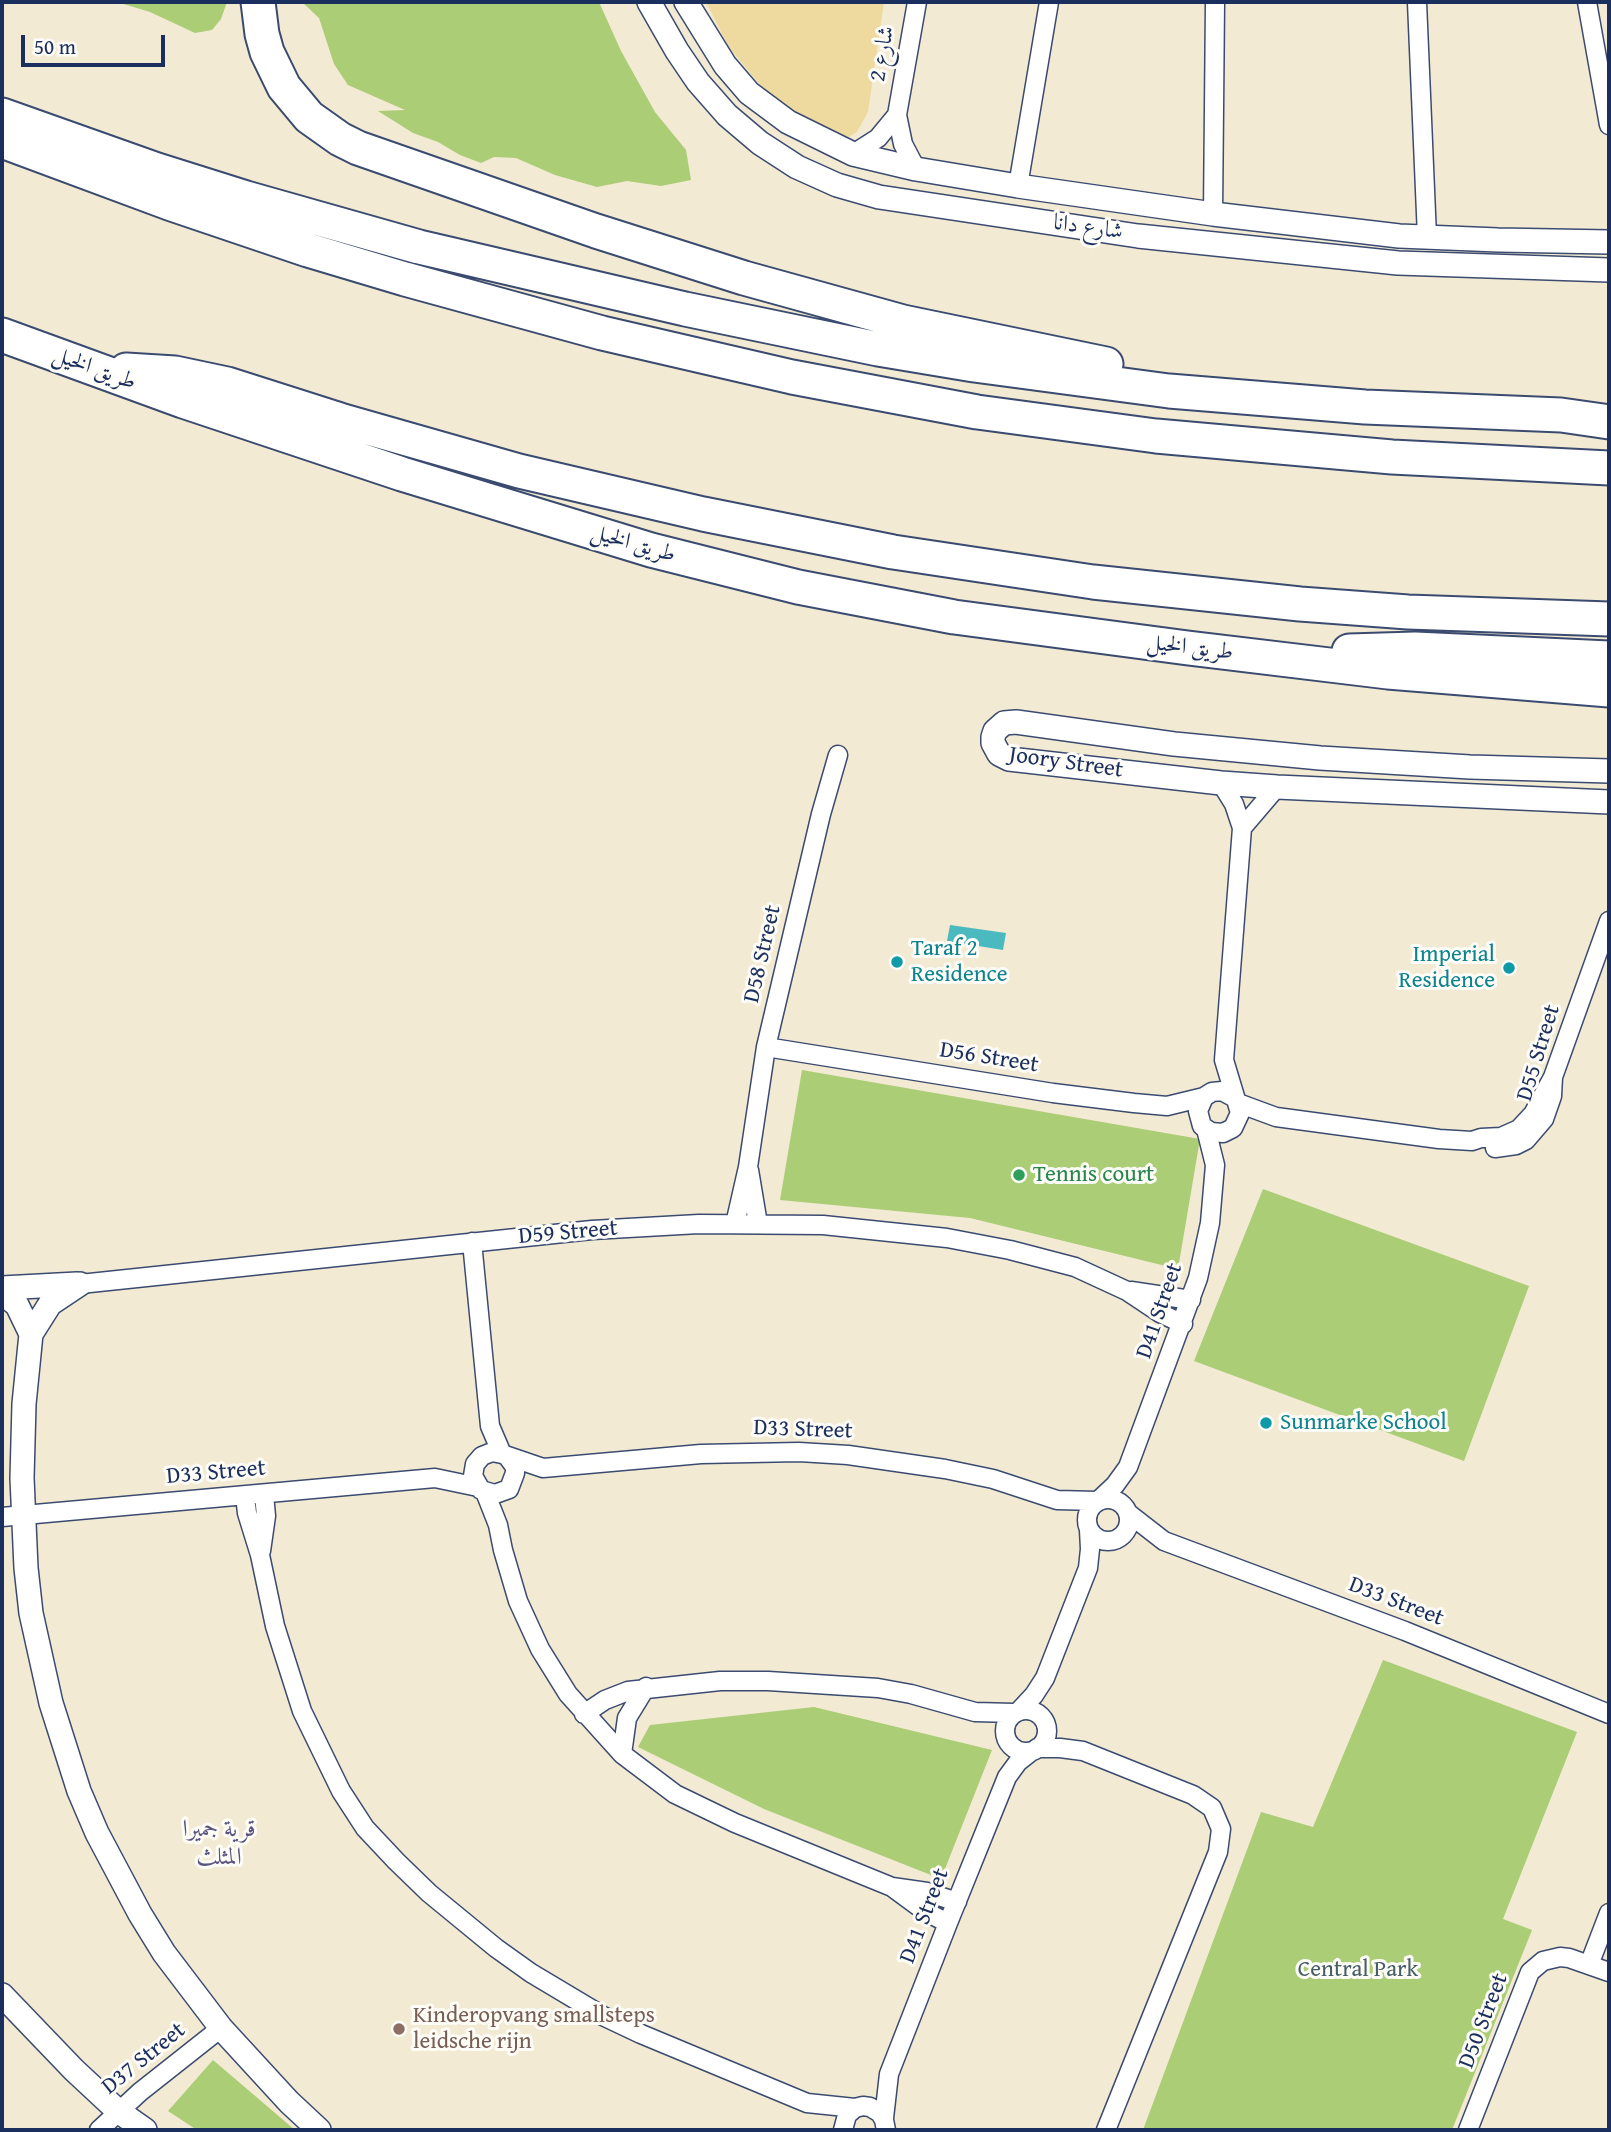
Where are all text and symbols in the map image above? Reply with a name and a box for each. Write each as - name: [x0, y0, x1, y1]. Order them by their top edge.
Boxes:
- scale bar: [24, 21, 168, 65]
- street label: شارع 2: [865, 24, 901, 84]
- text: 50 m: [34, 31, 76, 62]
- street label: شارع دانا: [1051, 209, 1125, 247]
- street label: طريق الخيل: [48, 341, 140, 397]
- street label: طريق الخيل: [587, 519, 679, 569]
- street label: طريق الخيل: [1145, 629, 1235, 667]
- street label: Joory Street: [1007, 741, 1125, 785]
- street label: D58 Street: [738, 902, 788, 1006]
- place label: Taraf 2 Residence: [911, 935, 1008, 989]
- place label: Imperial Residence: [1398, 941, 1495, 995]
- marker: Taraf 2 Residence: [889, 954, 905, 970]
- marker: Imperial Residence: [1501, 960, 1517, 976]
- street label: D55 Street: [1511, 1001, 1567, 1105]
- street label: D56 Street: [938, 1037, 1040, 1079]
- place label: Tennis court: [1033, 1161, 1154, 1189]
- marker: Tennis court: [1011, 1167, 1027, 1183]
- street label: D59 Street: [517, 1215, 619, 1251]
- street label: D41 Street: [1131, 1260, 1189, 1362]
- place label: Sunmarke School: [1280, 1409, 1447, 1437]
- street label: D33 Street: [753, 1414, 853, 1446]
- marker: Sunmarke School: [1258, 1415, 1274, 1431]
- street label: D33 Street: [165, 1455, 267, 1491]
- street label: D33 Street: [1345, 1571, 1447, 1633]
- district label: قرية جميرا المثلث: [182, 1816, 256, 1872]
- street label: D41 Street: [894, 1865, 956, 1967]
- park label: Central Park: [1298, 1956, 1418, 1984]
- street label: D50 Street: [1453, 1970, 1515, 2072]
- place label: Kinderopvang smallsteps leidsche rijn: [413, 2002, 655, 2056]
- street label: D37 Street: [97, 2017, 191, 2101]
- marker: Kinderopvang smallsteps leidsche rijn: [391, 2021, 407, 2037]

